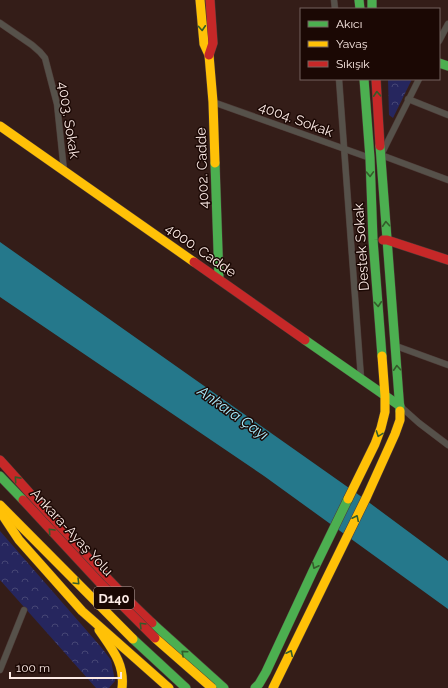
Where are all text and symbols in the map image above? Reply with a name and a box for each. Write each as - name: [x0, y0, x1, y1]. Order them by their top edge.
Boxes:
- legend: [300, 8, 440, 80]
- text: Akıcı: [336, 17, 362, 31]
- one-way arrow: [198, 25, 207, 31]
- text: Yavaş: [336, 37, 368, 51]
- text: Sıkışık: [336, 57, 370, 71]
- street label: 4003. Sokak: [55, 80, 83, 160]
- one-way arrow: [373, 91, 382, 97]
- street label: 4004. Sokak: [257, 98, 336, 140]
- street label: 4002. Cadde: [193, 127, 211, 209]
- one-way arrow: [366, 171, 375, 177]
- street label: Destek Sokak: [350, 202, 372, 291]
- street label: 4000. Cadde: [163, 220, 239, 280]
- one-way arrow: [382, 221, 391, 227]
- one-way arrow: [374, 301, 383, 307]
- one-way arrow: [393, 365, 402, 371]
- water label: Ankara Çayı: [193, 382, 272, 444]
- one-way arrow: [375, 430, 384, 437]
- one-way arrow: [14, 476, 21, 483]
- street label: Ankara-Ayaş Yolu: [28, 485, 116, 579]
- one-way arrow: [351, 514, 359, 522]
- one-way arrow: [49, 528, 56, 536]
- one-way arrow: [312, 561, 320, 569]
- one-way arrow: [72, 577, 80, 585]
- road number: D140: [94, 587, 134, 609]
- one-way arrow: [139, 622, 147, 630]
- one-way arrow: [285, 649, 292, 657]
- one-way arrow: [182, 650, 189, 657]
- scale bar: [10, 654, 121, 680]
- text: 100 m: [16, 661, 50, 675]

